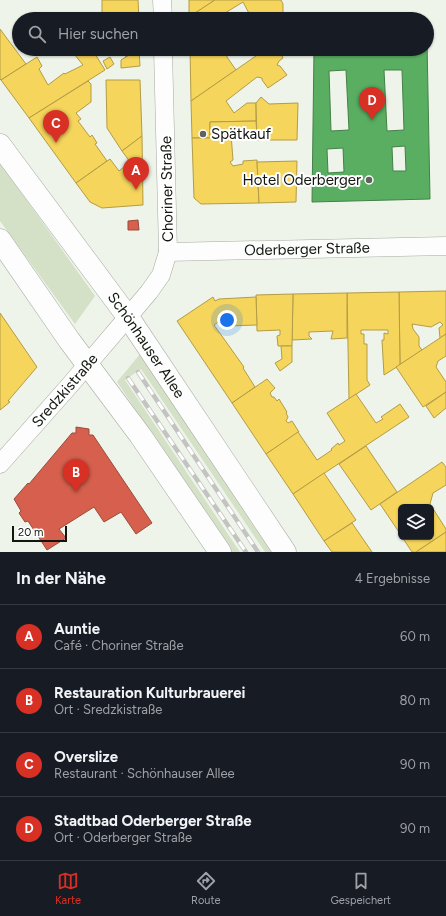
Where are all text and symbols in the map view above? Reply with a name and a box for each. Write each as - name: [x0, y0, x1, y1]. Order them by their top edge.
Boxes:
- search box: [12, 12, 434, 56]
- icon: search: [26, 23, 48, 45]
- text: Hier suchen: [58, 25, 138, 43]
- pin: D: [359, 87, 385, 120]
- pin: C: [43, 110, 69, 143]
- place label: Spätkauf: [211, 125, 272, 143]
- marker: Spätkauf: [198, 129, 208, 139]
- street label: Choriner Straße: [157, 136, 177, 242]
- pin: A: [123, 157, 149, 190]
- place label: Hotel Oderberger: [242, 171, 361, 189]
- marker: Hotel Oderberger: [364, 175, 374, 185]
- street label: Oderberger Straße: [244, 239, 370, 259]
- street label: Schönhauser Allee: [104, 289, 189, 402]
- your location: [217, 310, 237, 330]
- street label: Sredzkistraße: [28, 350, 102, 431]
- pin: B: [63, 459, 89, 492]
- map controls: [398, 504, 434, 540]
- button: layers: [398, 504, 434, 540]
- scale bar: [12, 524, 67, 543]
- text: 20 m: [18, 526, 43, 539]
- text: In der Nähe: [16, 568, 106, 588]
- text: 4 Ergebnisse: [355, 571, 430, 586]
- text: Auntie: [54, 620, 100, 638]
- text: A: [24, 629, 34, 644]
- text: 60 m: [400, 629, 430, 644]
- text: Café · Choriner Straße: [54, 638, 183, 653]
- text: Restauration Kulturbrauerei: [54, 684, 246, 702]
- text: B: [25, 693, 33, 708]
- text: 80 m: [399, 693, 430, 708]
- text: Ort · Sredzkistraße: [54, 702, 162, 717]
- text: Overslize: [54, 748, 118, 766]
- text: C: [24, 757, 34, 772]
- text: 90 m: [400, 757, 430, 772]
- text: Restaurant · Schönhauser Allee: [54, 766, 235, 781]
- text: Stadtbad Oderberger Straße: [54, 812, 252, 830]
- text: D: [24, 821, 34, 836]
- text: 90 m: [400, 821, 430, 836]
- text: Ort · Oderberger Straße: [54, 830, 192, 845]
- tab: Karte: [55, 870, 81, 907]
- tab: Route: [191, 870, 221, 907]
- tab: Gespeichert: [330, 870, 391, 907]

